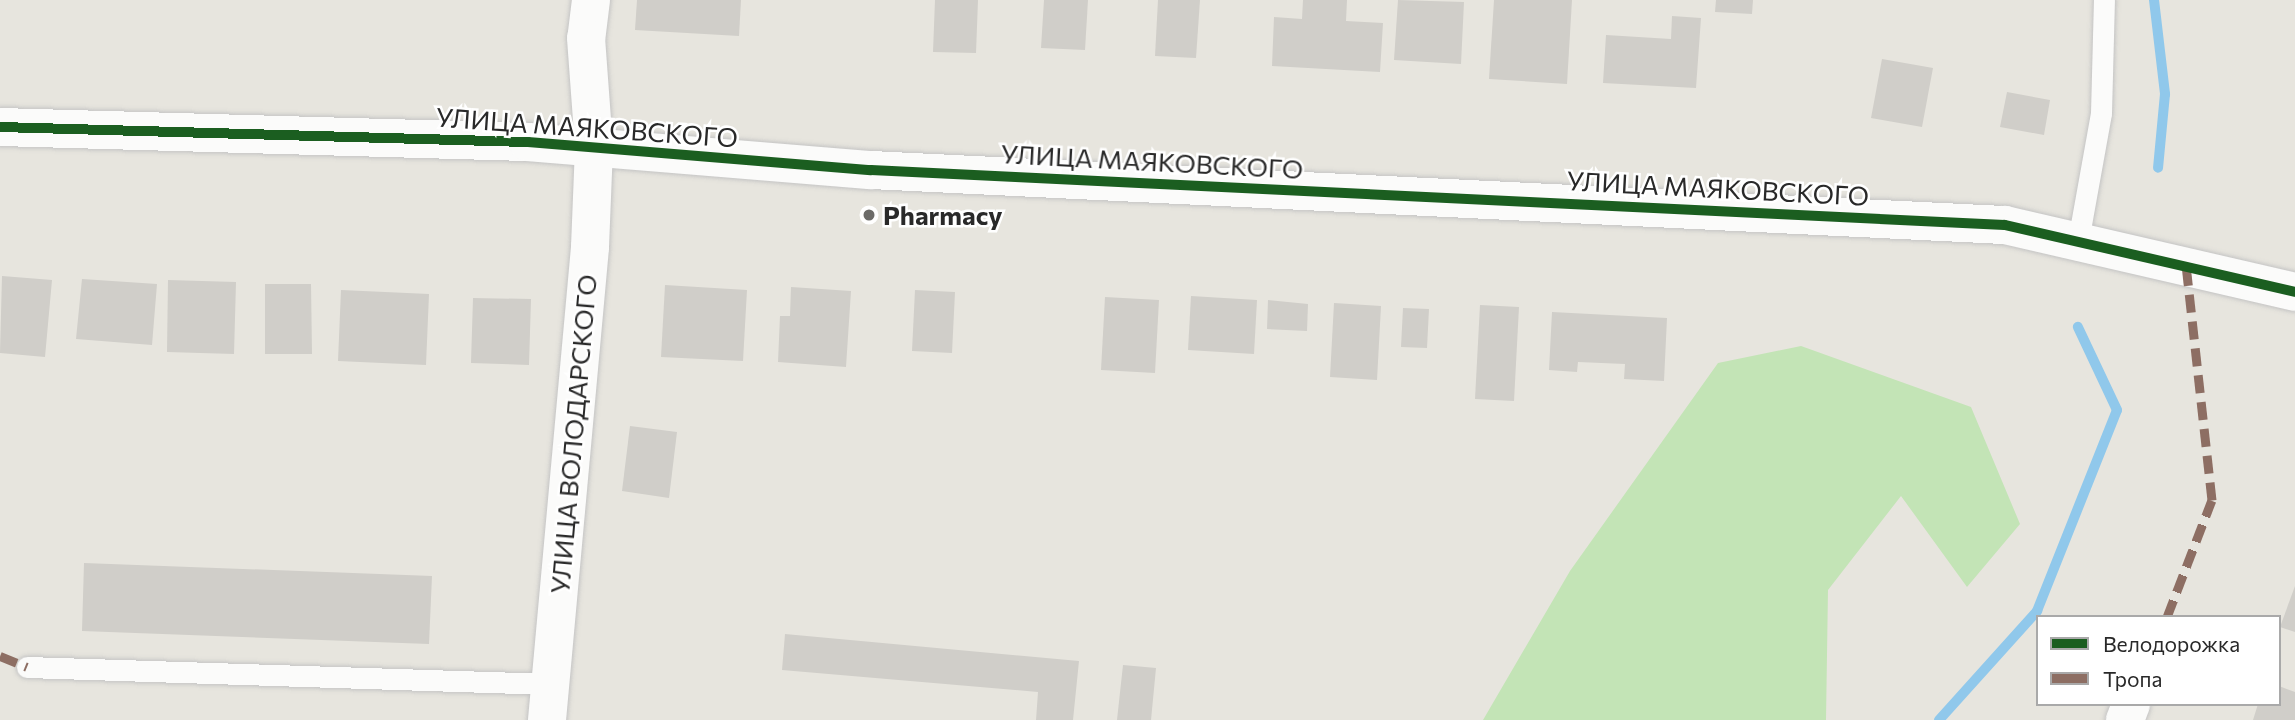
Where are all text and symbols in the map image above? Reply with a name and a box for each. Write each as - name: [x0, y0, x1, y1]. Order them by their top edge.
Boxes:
- street label: УЛИЦА МАЯКОВСКОГО: [435, 101, 739, 153]
- street label: УЛИЦА МАЯКОВСКОГО: [1000, 138, 1304, 184]
- street label: УЛИЦА МАЯКОВСКОГО: [1566, 165, 1870, 211]
- place label: Pharmacy: [883, 199, 1003, 231]
- marker: Pharmacy: [861, 207, 877, 223]
- street label: УЛИЦА ВОЛОДАРСКОГО: [543, 273, 603, 595]
- legend: [2036, 615, 2281, 706]
- text: Велодорожка: [2103, 631, 2240, 656]
- text: Тропа: [2103, 666, 2162, 691]

